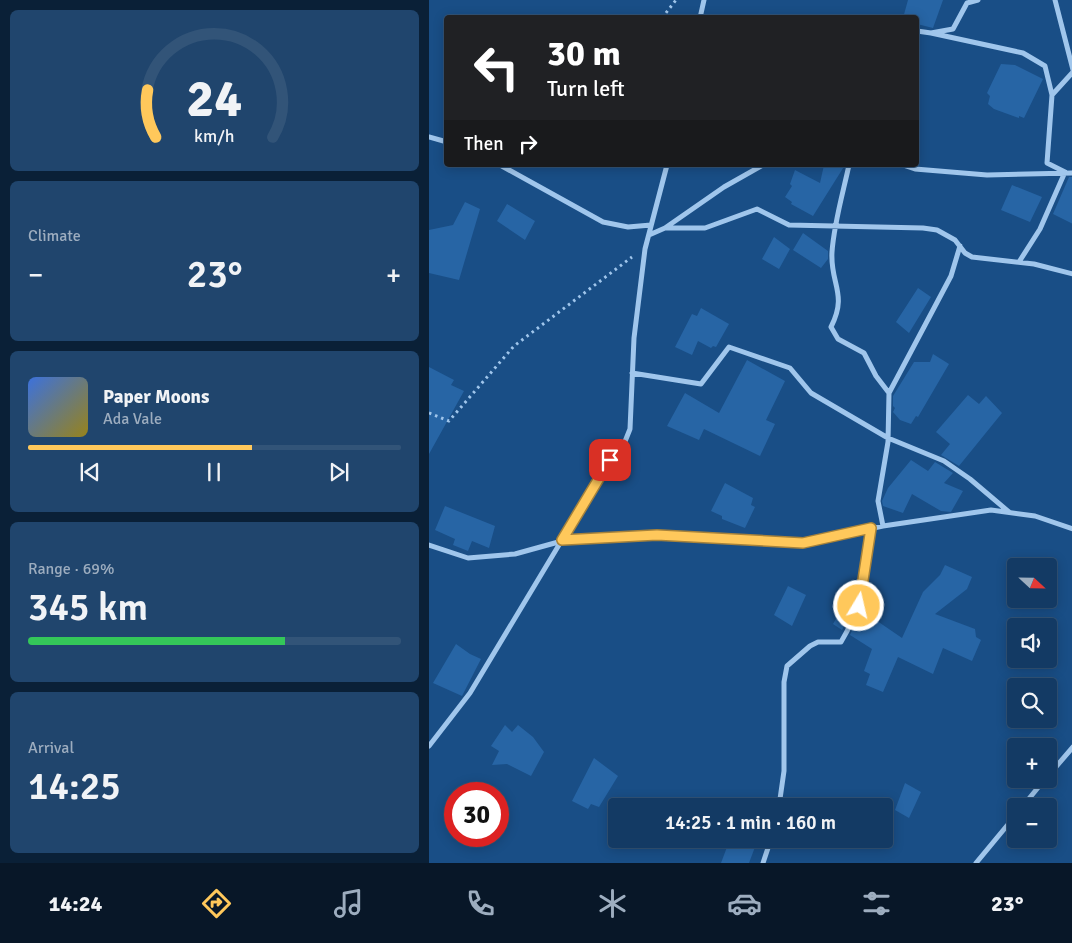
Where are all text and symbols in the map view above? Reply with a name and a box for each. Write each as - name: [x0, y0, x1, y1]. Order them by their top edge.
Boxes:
- text: 30 m: [547, 32, 621, 75]
- icon: left: [464, 35, 529, 100]
- text: 24: [186, 67, 243, 131]
- text: Turn left: [547, 75, 625, 102]
- text: km/h: [194, 125, 235, 147]
- icon: right: [514, 130, 542, 158]
- text: Then: [464, 132, 504, 156]
- text: Climate: [28, 226, 81, 246]
- text: 23°: [187, 251, 242, 298]
- text: −: [28, 258, 43, 292]
- text: +: [386, 258, 401, 292]
- text: Paper Moons: [103, 385, 209, 409]
- text: Ada Vale: [103, 409, 162, 429]
- pin: [589, 439, 631, 481]
- icon: arrive: [596, 446, 624, 474]
- icon: previous: [76, 458, 104, 486]
- icon: pause: [200, 458, 228, 486]
- icon: next: [325, 458, 353, 486]
- north arrow: [1007, 558, 1057, 608]
- map controls: [1007, 558, 1057, 848]
- text: Range · 69%: [28, 559, 114, 579]
- position arrow: [832, 579, 884, 631]
- text: 345 km: [28, 584, 148, 631]
- button: sound: [1007, 618, 1057, 668]
- button: search: [1007, 678, 1057, 728]
- text: Arrival: [28, 738, 74, 758]
- button: +: [1007, 738, 1057, 788]
- text: 14:25: [28, 763, 121, 810]
- speed limit sign: 30: [444, 782, 509, 847]
- button: −: [1007, 798, 1057, 848]
- text: 14:25 · 1 min · 160 m: [665, 811, 836, 835]
- icon: directions: [199, 886, 234, 921]
- icon: music: [331, 886, 366, 921]
- icon: phone: [463, 886, 498, 921]
- icon: climate: [595, 886, 630, 921]
- icon: car: [727, 886, 762, 921]
- icon: filters: [859, 886, 894, 921]
- text: 14:24: [48, 890, 102, 917]
- text: 23°: [991, 890, 1023, 917]

